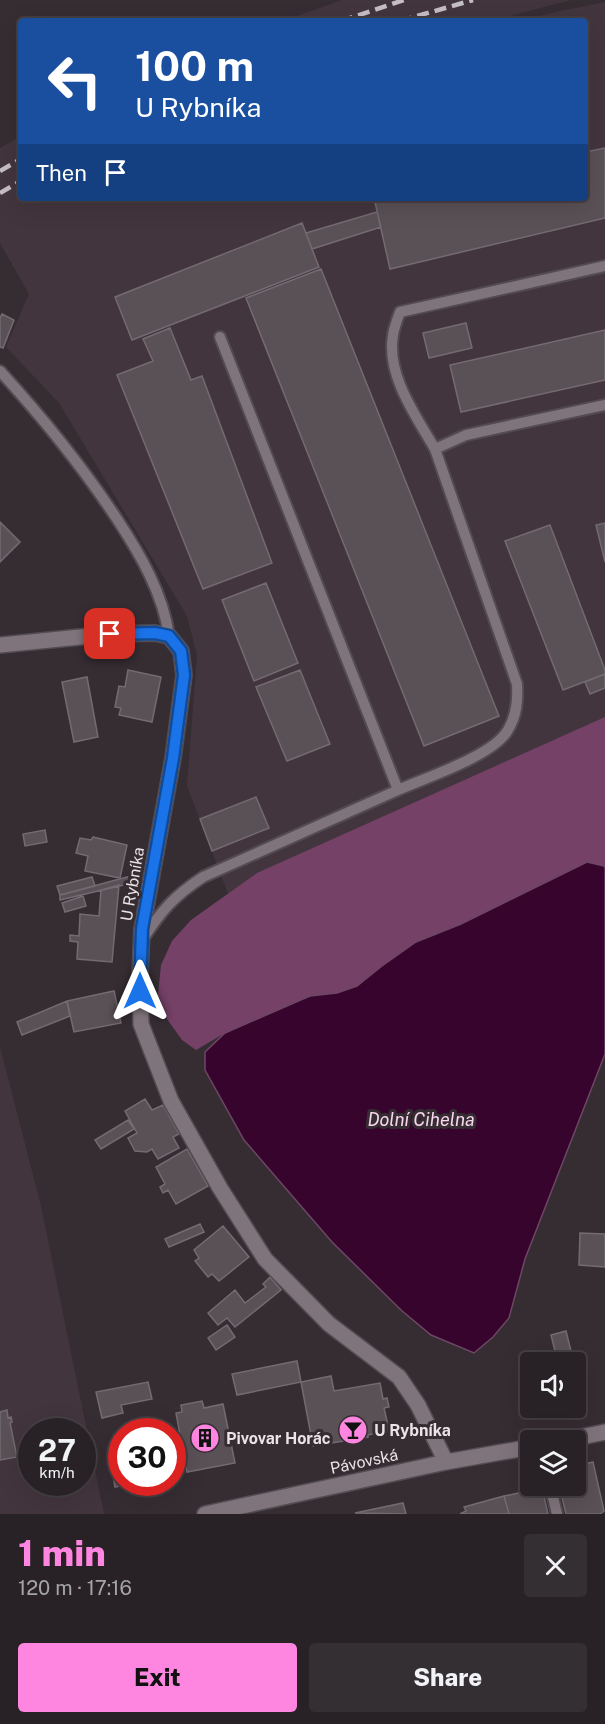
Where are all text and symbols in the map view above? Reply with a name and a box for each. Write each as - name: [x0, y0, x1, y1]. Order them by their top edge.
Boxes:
- text: 100 m: [135, 41, 254, 90]
- icon: left: [36, 42, 114, 120]
- text: U Rybníka: [135, 91, 261, 123]
- icon: arrive: [99, 156, 132, 189]
- text: Then: [36, 160, 87, 186]
- pin: [84, 608, 135, 659]
- icon: arrive: [93, 617, 126, 650]
- street label: U Rybníka: [117, 846, 148, 923]
- position arrow: [108, 959, 172, 1023]
- water label: Dolní Cihelna: [367, 1109, 475, 1130]
- map controls: [520, 1352, 586, 1496]
- button: sound: [520, 1352, 586, 1418]
- bar icon: U Rybníka: [337, 1414, 369, 1446]
- speed limit sign: 30: [108, 1418, 186, 1496]
- place label: U Rybníka: [374, 1421, 451, 1440]
- building icon: Pivovar Horác: [189, 1422, 221, 1454]
- place label: Pivovar Horác: [226, 1429, 331, 1448]
- button: layers: [520, 1430, 586, 1496]
- text: 27: [38, 1432, 76, 1468]
- street label: Pávovská: [328, 1445, 400, 1478]
- text: km/h: [39, 1464, 75, 1481]
- text: 1 min: [18, 1532, 106, 1574]
- button: close: [524, 1534, 587, 1597]
- text: 120 m · 17:16: [18, 1576, 132, 1600]
- button: Exit: [18, 1643, 297, 1712]
- button: Share: [309, 1643, 587, 1712]

